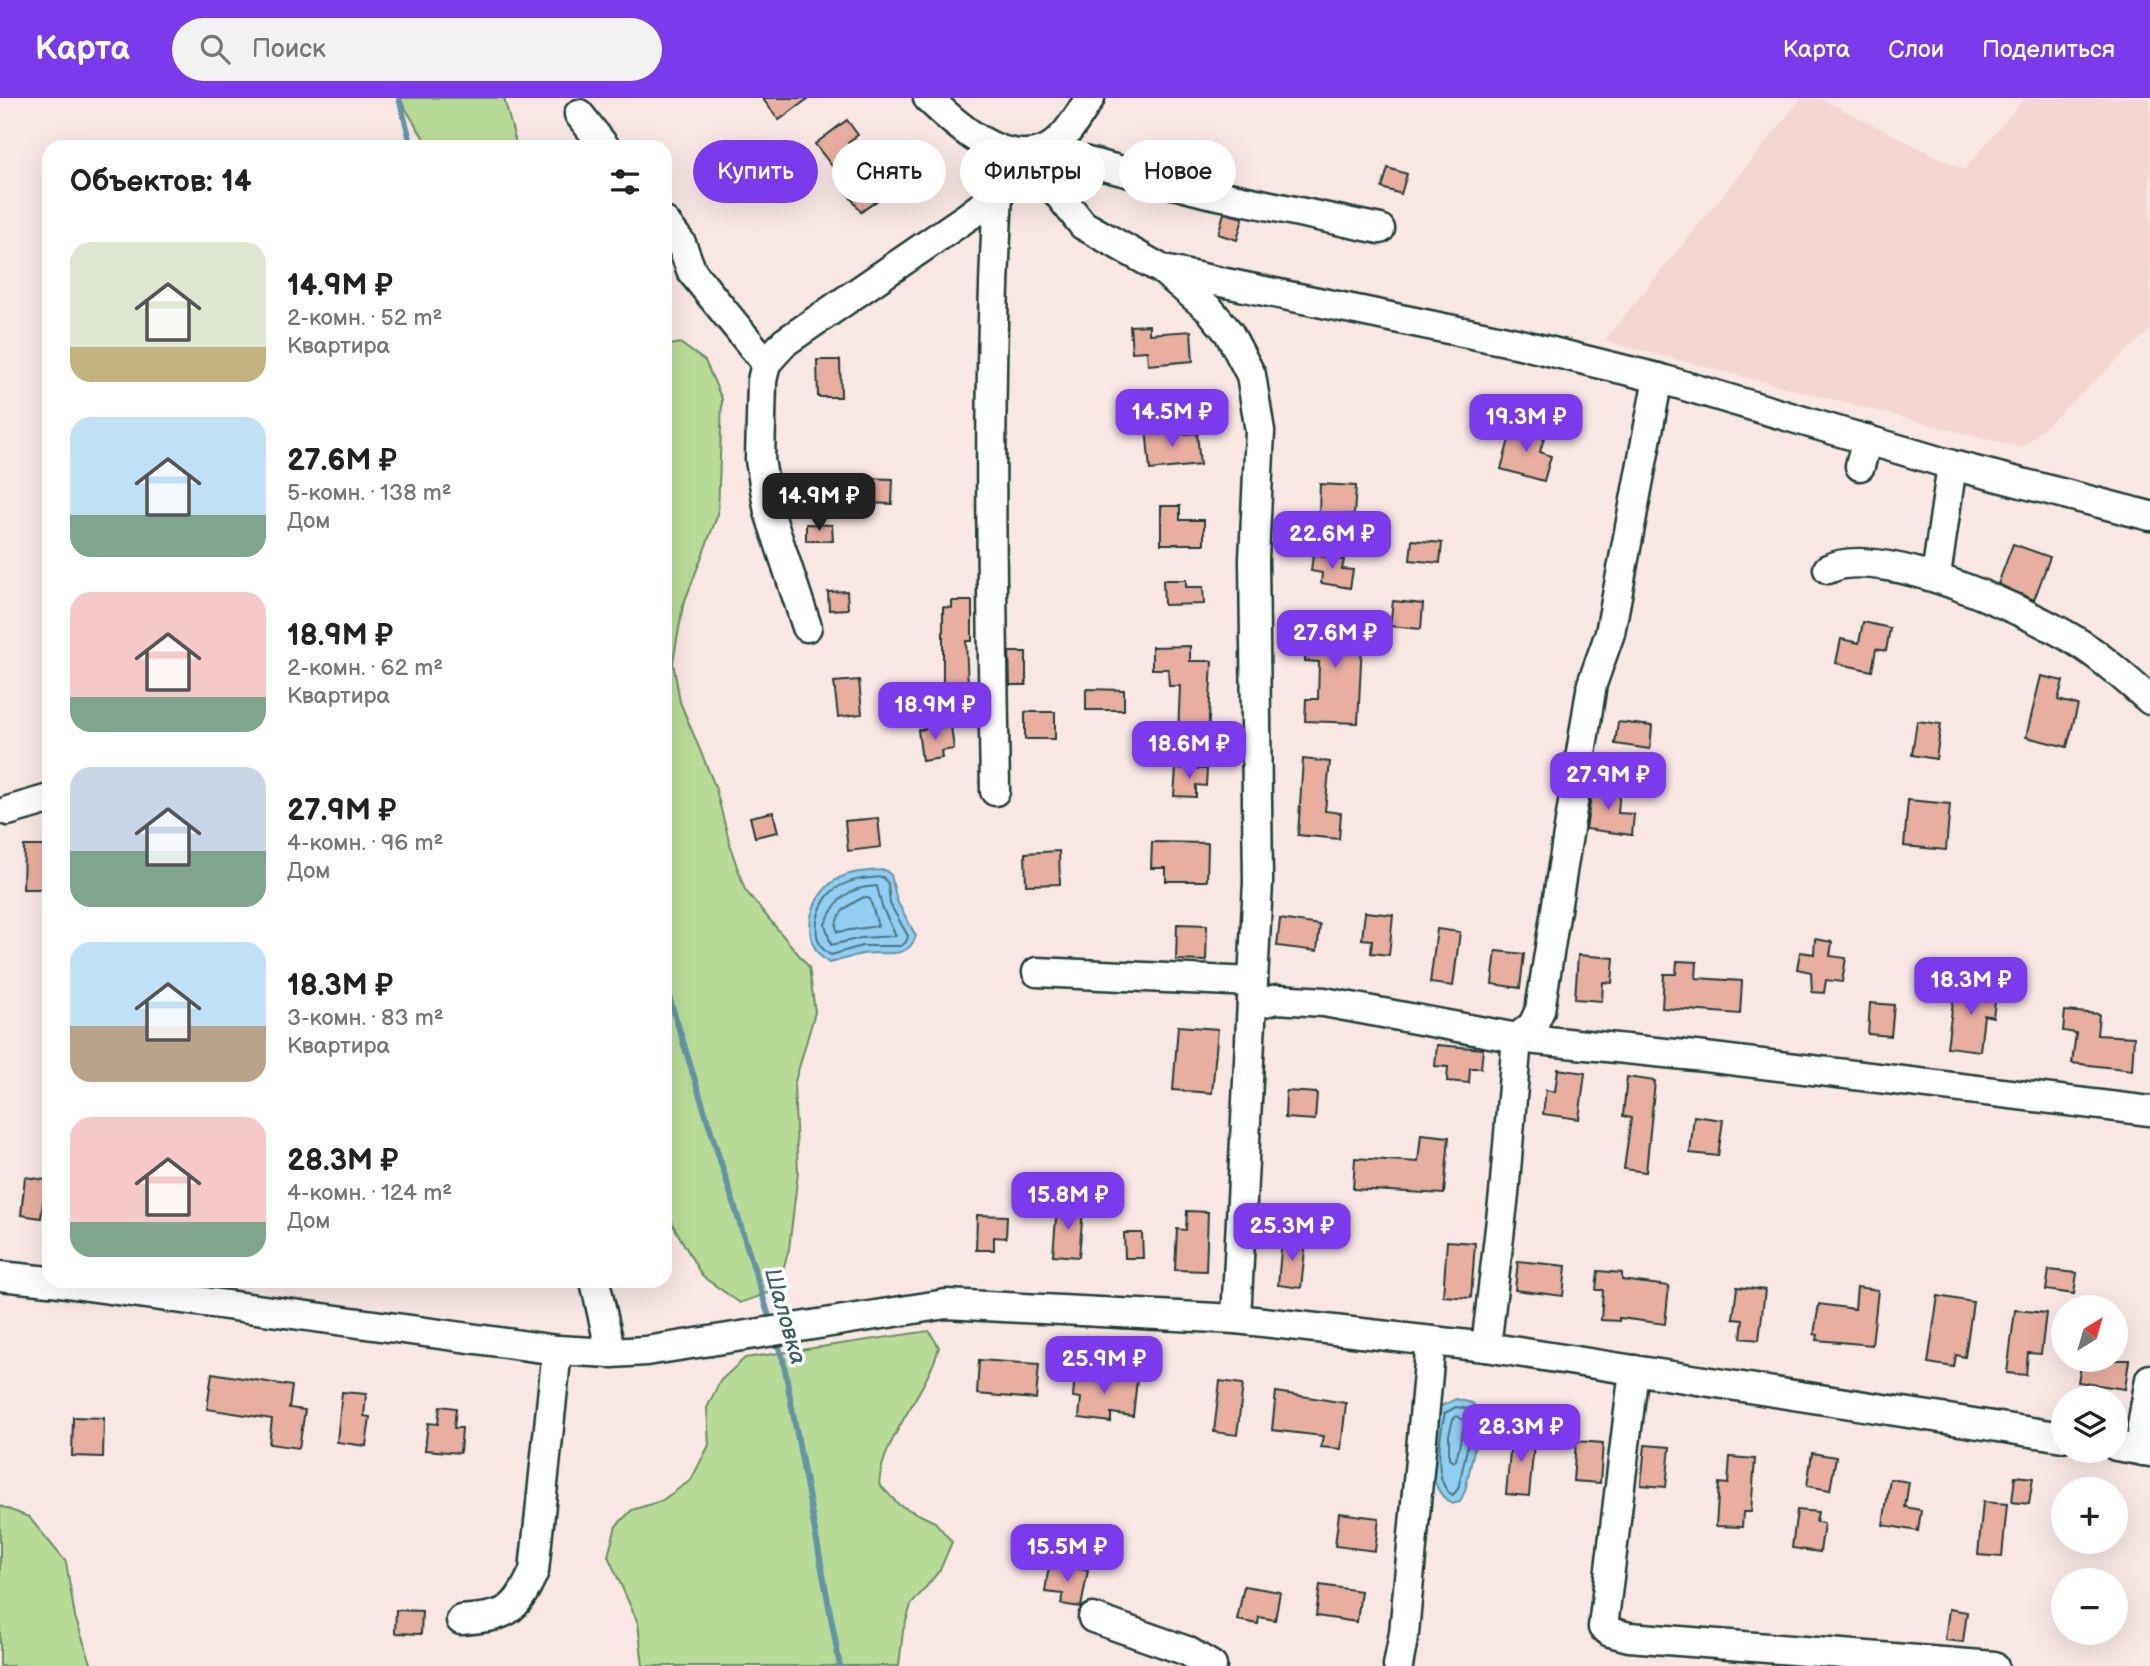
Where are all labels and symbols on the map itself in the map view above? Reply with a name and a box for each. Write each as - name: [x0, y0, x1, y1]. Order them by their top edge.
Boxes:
- pin: 14.5M ₽: [1107, 390, 1237, 449]
- pin: 19.3M ₽: [1461, 394, 1591, 454]
- pin: 14.9M ₽: [754, 474, 884, 533]
- pin: 22.6M ₽: [1267, 512, 1397, 571]
- pin: 27.6M ₽: [1270, 610, 1400, 670]
- pin: 18.9M ₽: [870, 682, 1000, 742]
- pin: 18.6M ₽: [1124, 722, 1254, 781]
- pin: 27.9M ₽: [1543, 752, 1673, 812]
- pin: 18.3M ₽: [1906, 958, 2036, 1017]
- pin: 15.8M ₽: [1003, 1172, 1133, 1232]
- pin: 25.3M ₽: [1227, 1204, 1357, 1263]
- water label: Шаловка: [758, 1265, 812, 1368]
- north arrow: [2051, 1295, 2128, 1372]
- pin: 25.9M ₽: [1039, 1336, 1169, 1396]
- pin: 28.3M ₽: [1456, 1404, 1586, 1464]
- pin: 15.5M ₽: [1002, 1524, 1132, 1584]

